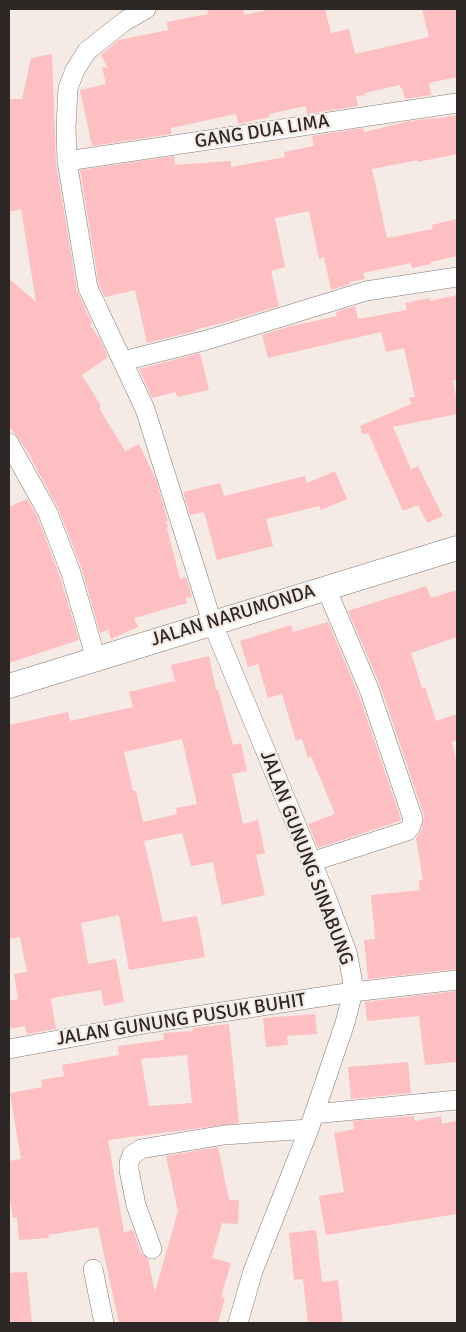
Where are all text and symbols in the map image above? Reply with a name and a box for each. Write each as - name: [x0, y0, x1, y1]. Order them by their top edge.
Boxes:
- street label: GANG DUA LIMA: [193, 110, 331, 154]
- street label: JALAN NARUMONDA: [148, 580, 318, 652]
- street label: JALAN GUNUNG SINABUNG: [254, 747, 358, 969]
- street label: JALAN GUNUNG PUSUK BUHIT: [55, 989, 307, 1051]

